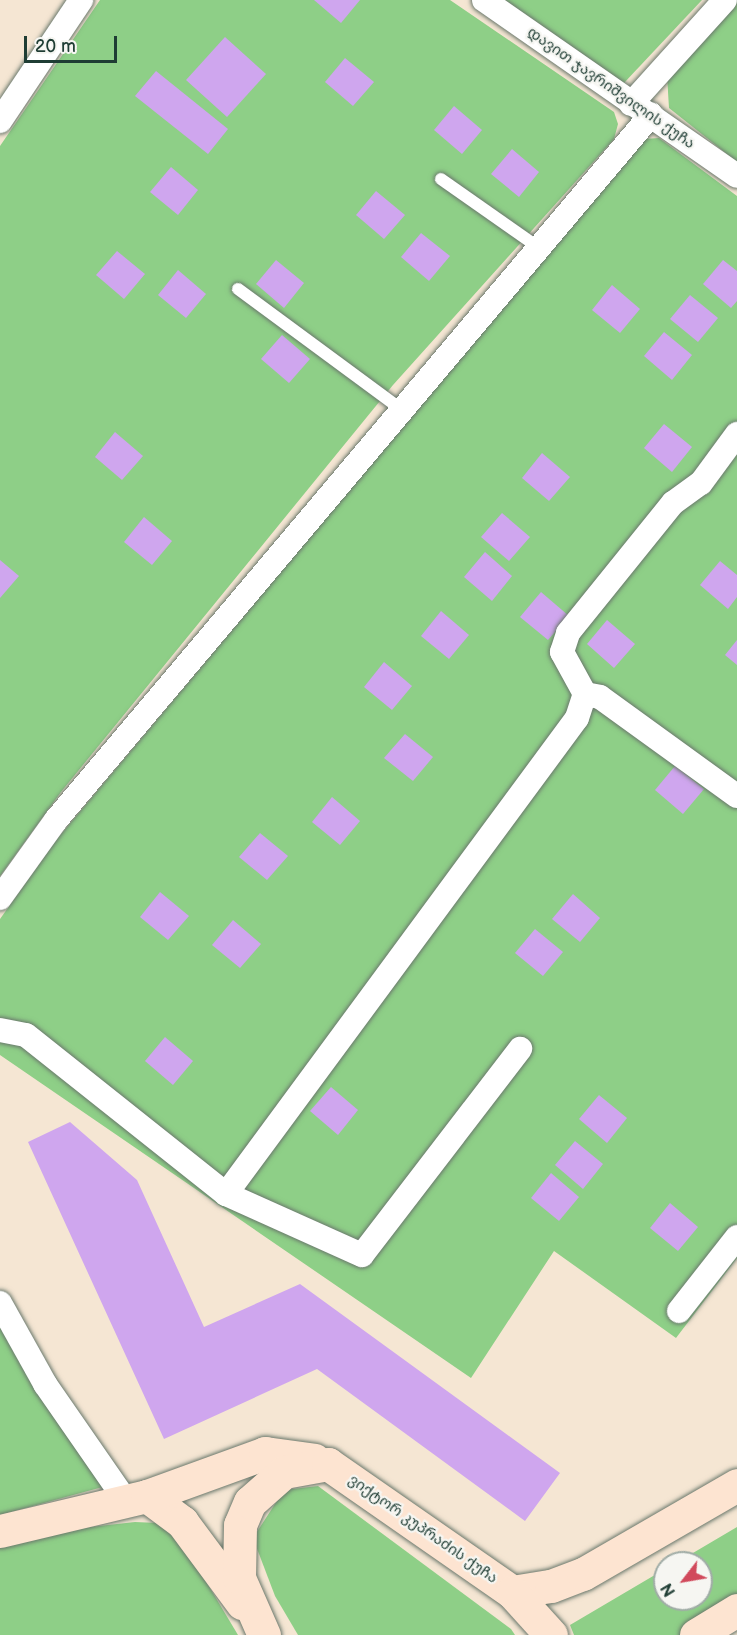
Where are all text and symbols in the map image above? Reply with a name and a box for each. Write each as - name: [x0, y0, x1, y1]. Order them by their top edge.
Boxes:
- street label: დავით ჯავრიშვილის ქუჩა: [524, 23, 698, 153]
- scale bar: [27, 24, 120, 62]
- text: 20 m: [35, 36, 76, 57]
- street label: ვიქტორ კუპრაძის ქუჩა: [345, 1471, 501, 1587]
- north arrow: [653, 1551, 713, 1611]
- text: N: [658, 1579, 680, 1600]

